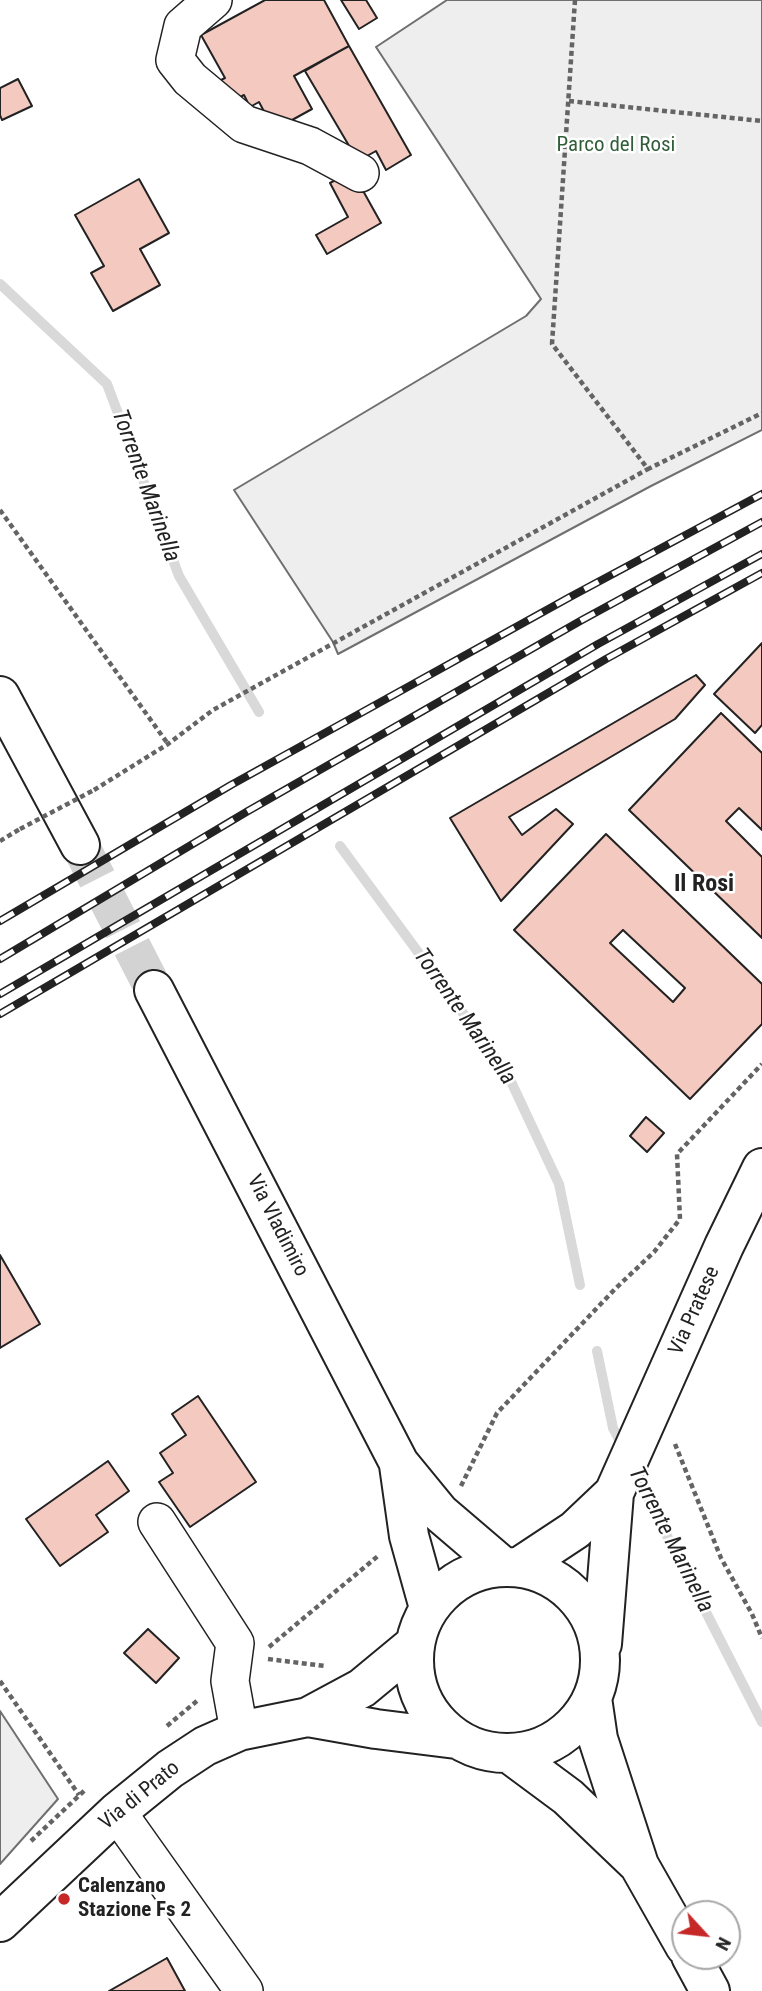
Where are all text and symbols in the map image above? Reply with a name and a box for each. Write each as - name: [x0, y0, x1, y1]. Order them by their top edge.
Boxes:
- park label: Parco del Rosi: [557, 133, 675, 159]
- water label: Torrente Marinella: [105, 406, 185, 566]
- district label: Il Rosi: [674, 871, 734, 899]
- water label: Torrente Marinella: [407, 943, 521, 1091]
- street label: Via Vladimiro: [241, 1171, 313, 1281]
- street label: Via Pratese: [664, 1263, 726, 1359]
- water label: Torrente Marinella: [621, 1462, 719, 1618]
- street label: Via di Prato: [95, 1756, 185, 1836]
- place label: Calenzano Stazione Fs 2: [78, 1874, 191, 1924]
- marker: Calenzano Stazione Fs 2: [56, 1891, 72, 1907]
- north arrow: [671, 1900, 741, 1970]
- text: N: [710, 1933, 736, 1954]

